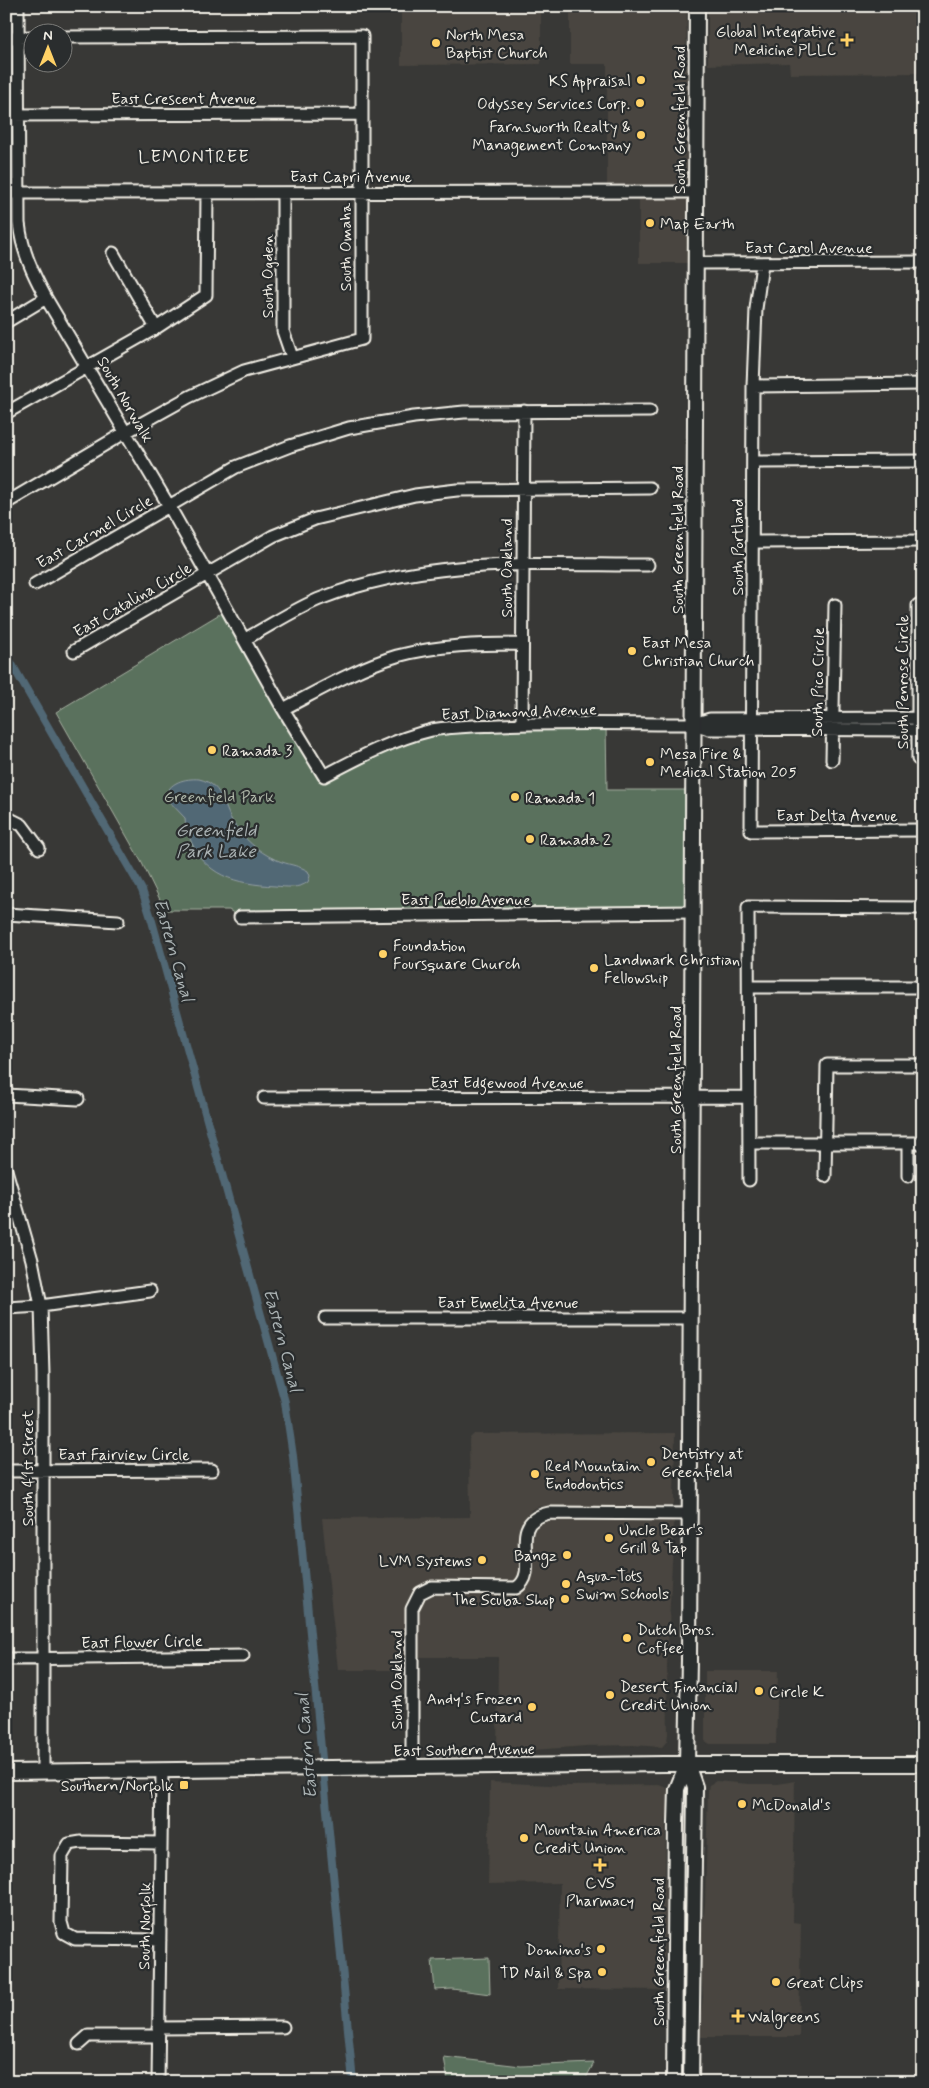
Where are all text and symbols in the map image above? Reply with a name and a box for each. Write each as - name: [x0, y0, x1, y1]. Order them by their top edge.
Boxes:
- north arrow: [22, 22, 72, 72]
- place label: Global Integrative Medicine PLLC: [716, 22, 836, 61]
- place label: North Mesa Baptist Church: [446, 25, 548, 64]
- text: N: [43, 27, 53, 45]
- marker: Global Integrative Medicine PLLC: [840, 33, 854, 47]
- marker: North Mesa Baptist Church: [430, 37, 442, 49]
- street label: South Greenfield Road: [670, 46, 691, 194]
- place label: KS Appraisal: [549, 71, 631, 93]
- marker: KS Appraisal: [635, 74, 647, 86]
- street label: East Crescent Avenue: [111, 89, 257, 110]
- place label: Odyssey Services Corp.: [477, 94, 630, 115]
- marker: Odyssey Services Corp.: [634, 97, 646, 109]
- place label: Farnsworth Realty & Management Company: [472, 117, 631, 157]
- marker: Farnsworth Realty & Management Company: [635, 129, 647, 141]
- district label: LEMONTREE: [138, 145, 250, 169]
- street label: East Capri Avenue: [290, 167, 413, 188]
- street label: South Omaha: [336, 202, 357, 291]
- place label: Map Earth: [660, 214, 735, 235]
- marker: Map Earth: [644, 217, 656, 229]
- street label: South Ogden: [258, 233, 279, 318]
- street label: East Carol Avenue: [745, 238, 873, 259]
- street label: South Norwalk: [92, 353, 158, 447]
- street label: South Greenfield Road: [668, 466, 689, 614]
- street label: East Carmel Circle: [33, 491, 157, 574]
- street label: South Portland: [728, 499, 749, 595]
- street label: South Oakland: [497, 518, 518, 618]
- street label: East Catalina Circle: [70, 558, 196, 643]
- street label: South Penrose Circle: [893, 614, 914, 749]
- street label: South Pico Circle: [807, 627, 830, 737]
- place label: East Mesa Christian Church: [642, 633, 754, 672]
- marker: East Mesa Christian Church: [626, 645, 638, 657]
- street label: East Diamond Avenue: [441, 699, 597, 726]
- place label: Ramada 3: [222, 741, 292, 762]
- marker: Ramada 3: [206, 744, 218, 756]
- place label: Mesa Fire & Medical Station 205: [660, 744, 797, 783]
- marker: Mesa Fire & Medical Station 205: [644, 756, 656, 768]
- park label: Greenfield Park: [164, 787, 274, 808]
- place label: Ramada 1: [525, 788, 595, 809]
- marker: Ramada 1: [509, 791, 521, 803]
- street label: East Delta Avenue: [776, 806, 898, 827]
- water label: Greenfield Park Lake: [176, 819, 258, 864]
- place label: Ramada 2: [540, 830, 611, 851]
- marker: Ramada 2: [524, 833, 536, 845]
- street label: East Pueblo Avenue: [401, 890, 531, 911]
- water label: Eastern Canal: [147, 896, 200, 1006]
- place label: Foundation Foursquare Church: [393, 936, 520, 975]
- marker: Foundation Foursquare Church: [377, 948, 389, 960]
- place label: Landmark Christian Fellowship: [604, 950, 740, 989]
- marker: Landmark Christian Fellowship: [588, 962, 600, 974]
- street label: South Greenfield Road: [666, 1006, 687, 1154]
- street label: East Edgewood Avenue: [430, 1073, 584, 1095]
- water label: Eastern Canal: [257, 1286, 308, 1396]
- street label: East Emelita Avenue: [438, 1293, 579, 1314]
- street label: South 41st Street: [18, 1409, 39, 1526]
- place label: Dentistry at Greenfield: [661, 1444, 744, 1483]
- street label: East Fairview Circle: [58, 1445, 190, 1466]
- place label: Red Mountain Endodontics: [545, 1456, 642, 1495]
- marker: Dentistry at Greenfield: [645, 1456, 657, 1468]
- marker: Red Mountain Endodontics: [529, 1468, 541, 1480]
- place label: Uncle Bear's Grill & Tap: [619, 1520, 703, 1559]
- marker: Uncle Bear's Grill & Tap: [603, 1532, 615, 1544]
- place label: Bangz: [514, 1546, 557, 1568]
- marker: Bangz: [561, 1549, 573, 1561]
- place label: LVM Systems: [379, 1551, 472, 1572]
- marker: LVM Systems: [476, 1554, 488, 1566]
- place label: Aqua-Tots Swim Schools: [576, 1566, 669, 1605]
- marker: Aqua-Tots Swim Schools: [560, 1578, 572, 1590]
- place label: The Scuba Shop: [452, 1590, 555, 1611]
- marker: The Scuba Shop: [559, 1593, 571, 1605]
- place label: Dutch Bros. Coffee: [637, 1620, 714, 1659]
- street label: South Oakland: [387, 1630, 408, 1730]
- street label: East Flower Circle: [81, 1631, 203, 1654]
- marker: Dutch Bros. Coffee: [621, 1632, 633, 1644]
- place label: Desert Financial Credit Union: [620, 1677, 737, 1716]
- place label: Circle K: [769, 1682, 824, 1703]
- marker: Circle K: [753, 1685, 765, 1697]
- place label: Andy's Frozen Custard: [427, 1689, 522, 1728]
- marker: Desert Financial Credit Union: [604, 1689, 616, 1701]
- water label: Eastern Canal: [290, 1691, 324, 1800]
- marker: Andy's Frozen Custard: [526, 1701, 538, 1713]
- street label: East Southern Avenue: [393, 1739, 535, 1762]
- place label: Southern/Norfolk: [61, 1776, 174, 1799]
- marker: Southern/Norfolk: [178, 1779, 190, 1791]
- place label: McDonald's: [752, 1795, 831, 1816]
- marker: McDonald's: [736, 1798, 748, 1810]
- place label: Mountain America Credit Union: [534, 1820, 661, 1859]
- marker: Mountain America Credit Union: [518, 1832, 530, 1844]
- marker: CVS Pharmacy: [594, 1859, 606, 1871]
- place label: CVS Pharmacy: [566, 1873, 634, 1912]
- street label: South Greenfield Road: [649, 1878, 670, 2026]
- street label: South Norfolk: [134, 1882, 159, 1970]
- place label: Domino's: [525, 1940, 591, 1961]
- marker: Domino's: [595, 1943, 607, 1955]
- place label: TD Nail & Spa: [500, 1963, 592, 1984]
- marker: TD Nail & Spa: [596, 1966, 608, 1978]
- place label: Great Clips: [786, 1973, 863, 1994]
- marker: Great Clips: [770, 1976, 782, 1988]
- place label: Walgreens: [748, 2007, 820, 2029]
- marker: Walgreens: [732, 2010, 744, 2022]

